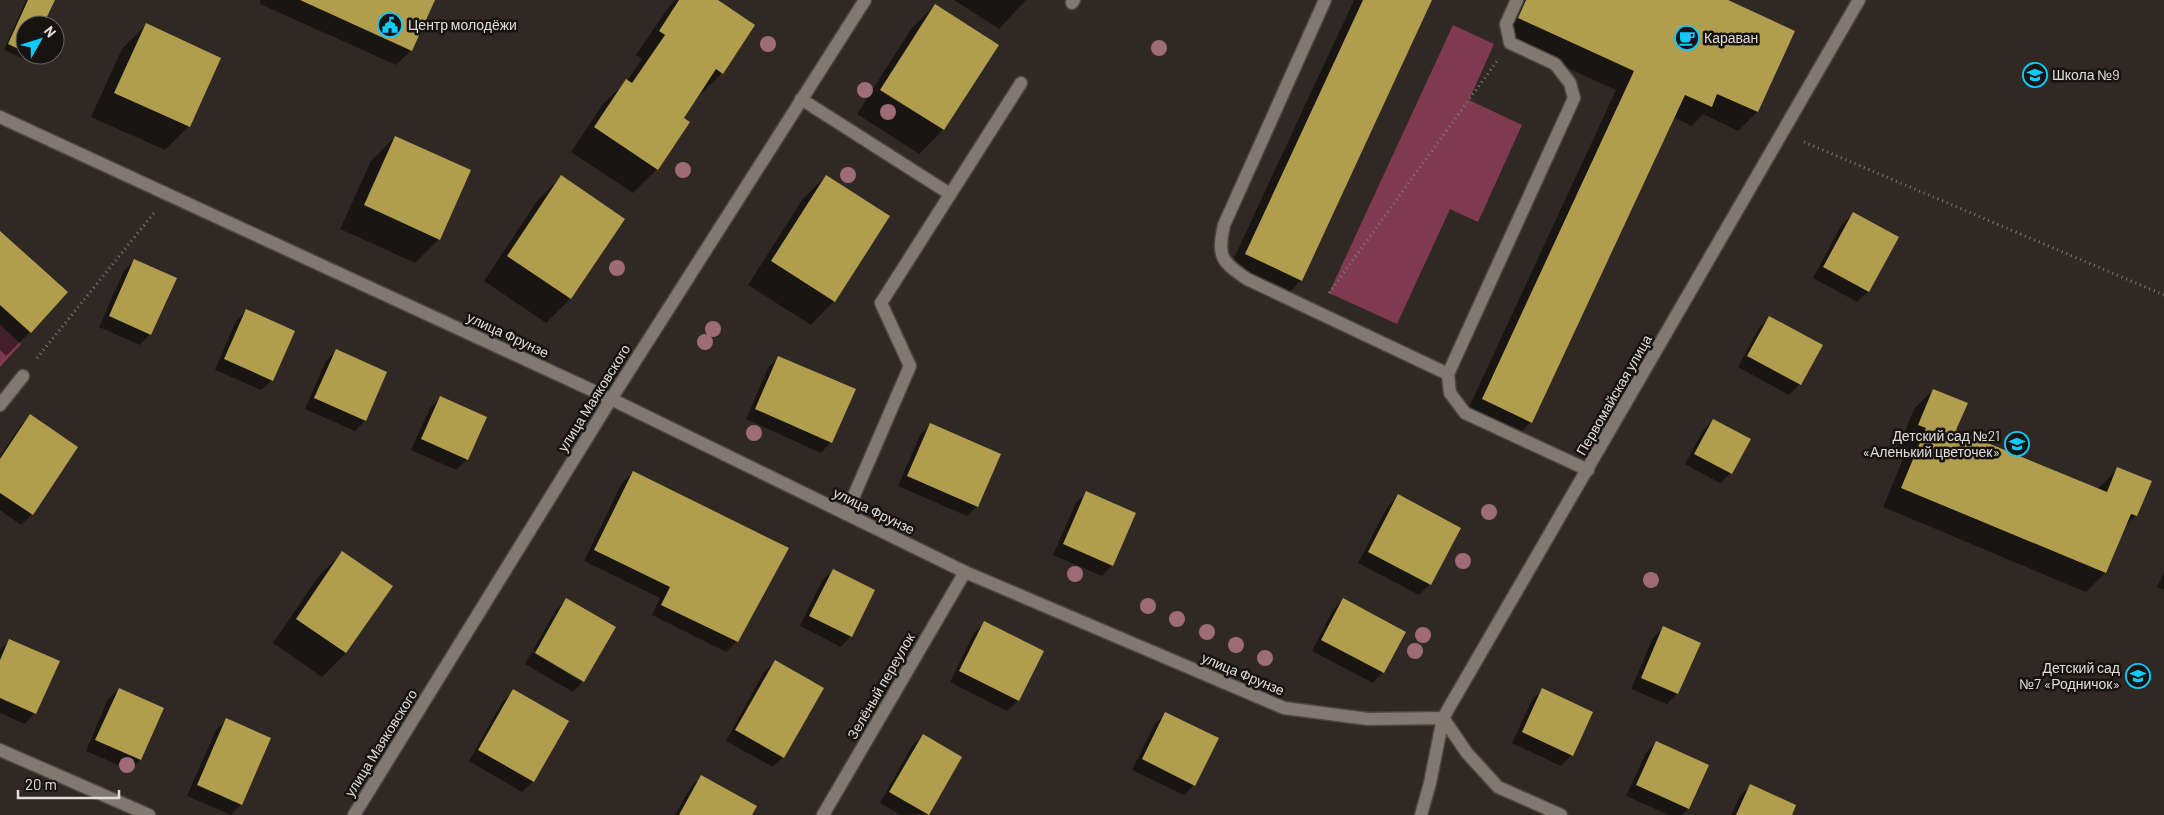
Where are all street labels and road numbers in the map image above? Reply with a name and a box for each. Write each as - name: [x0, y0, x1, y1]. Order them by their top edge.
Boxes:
- street label: улица Фрунзе: [465, 308, 552, 361]
- street label: Первомайская улица: [1572, 331, 1655, 458]
- street label: улица Маяковского: [554, 341, 634, 455]
- street label: улица Фрунзе: [831, 484, 918, 538]
- street label: Зелёный переулок: [843, 629, 918, 742]
- street label: улица Фрунзе: [1199, 648, 1287, 699]
- street label: улица Маяковского: [341, 686, 421, 800]

